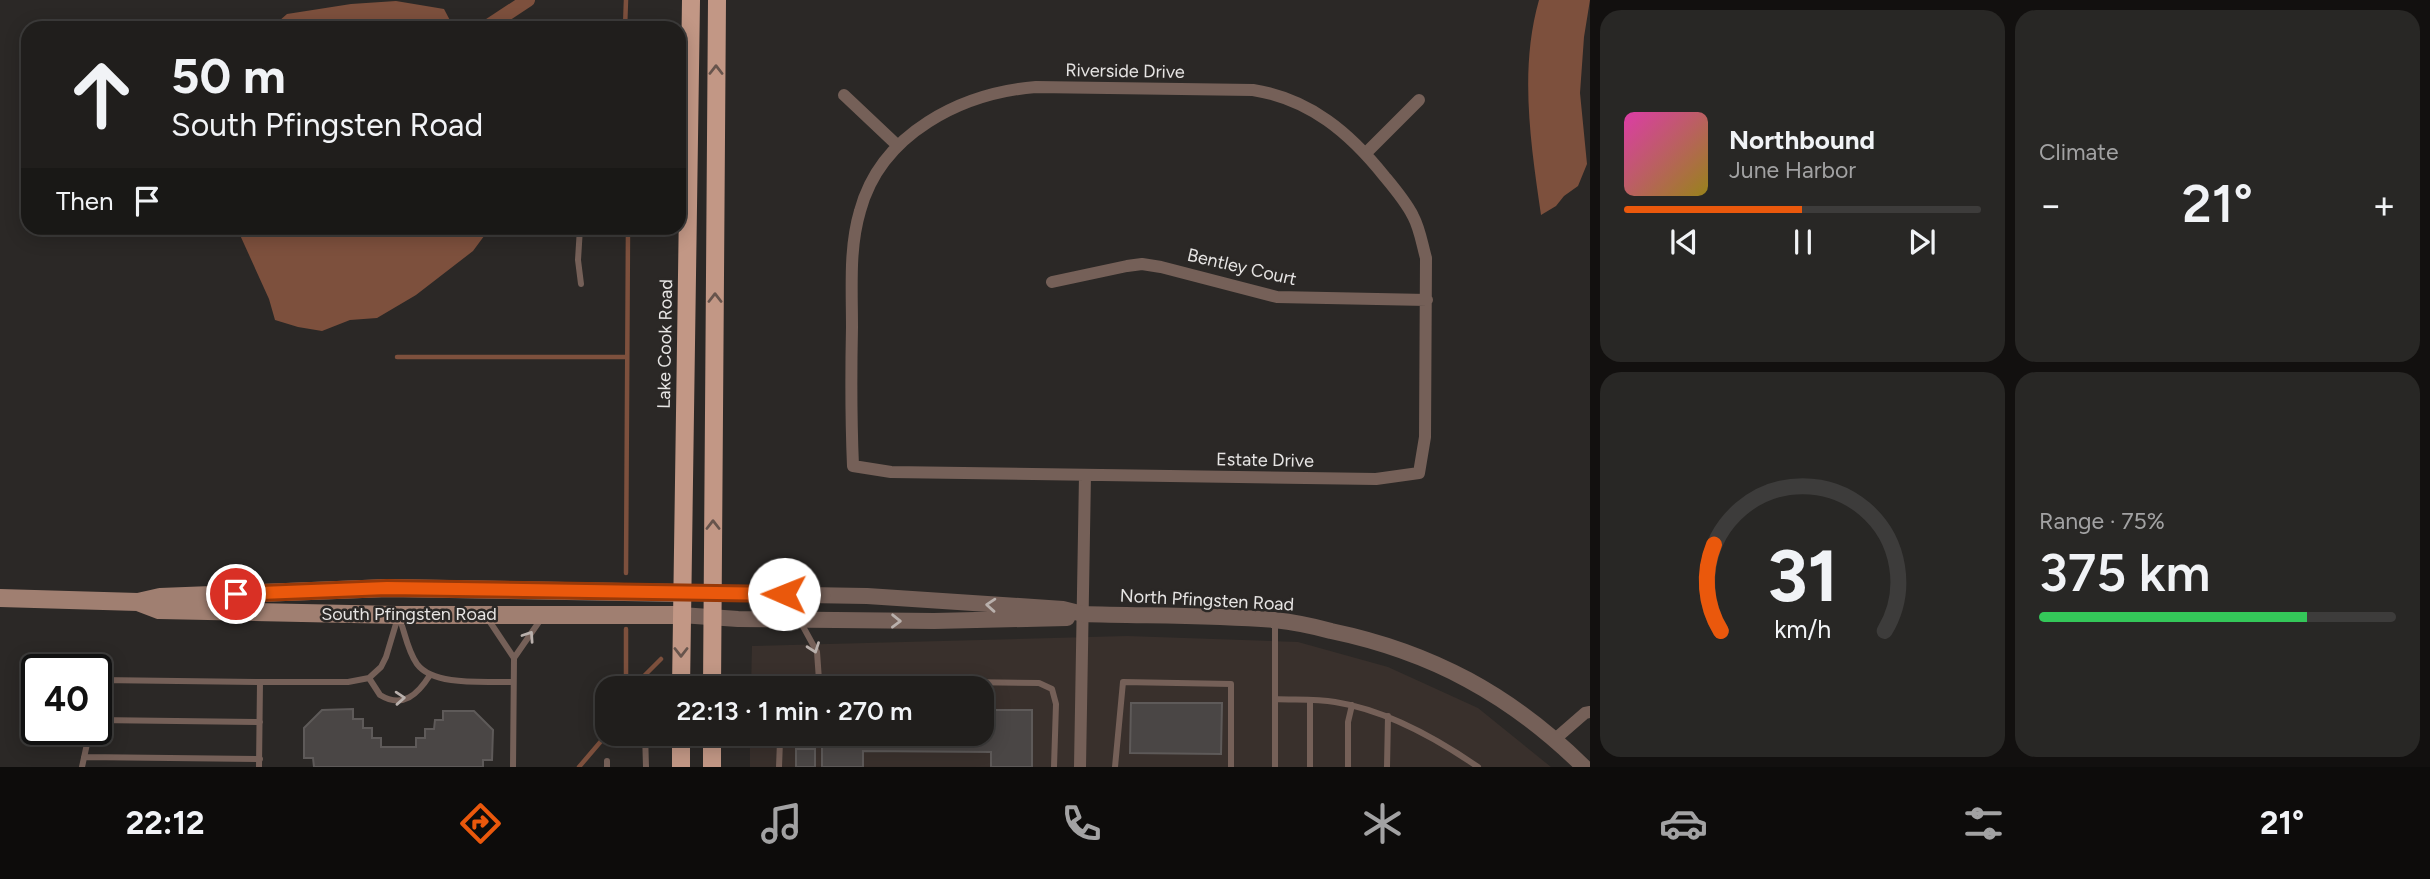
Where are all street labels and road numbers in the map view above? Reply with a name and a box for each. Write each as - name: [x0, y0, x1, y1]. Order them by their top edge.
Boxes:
- street label: Riverside Drive: [1065, 59, 1185, 83]
- street label: Bentley Court: [1185, 244, 1299, 290]
- street label: Lake Cook Road: [653, 279, 677, 409]
- street label: Estate Drive: [1216, 448, 1314, 472]
- street label: North Pfingsten Road: [1119, 584, 1295, 616]
- street label: South Pfingsten Road: [321, 603, 497, 625]

